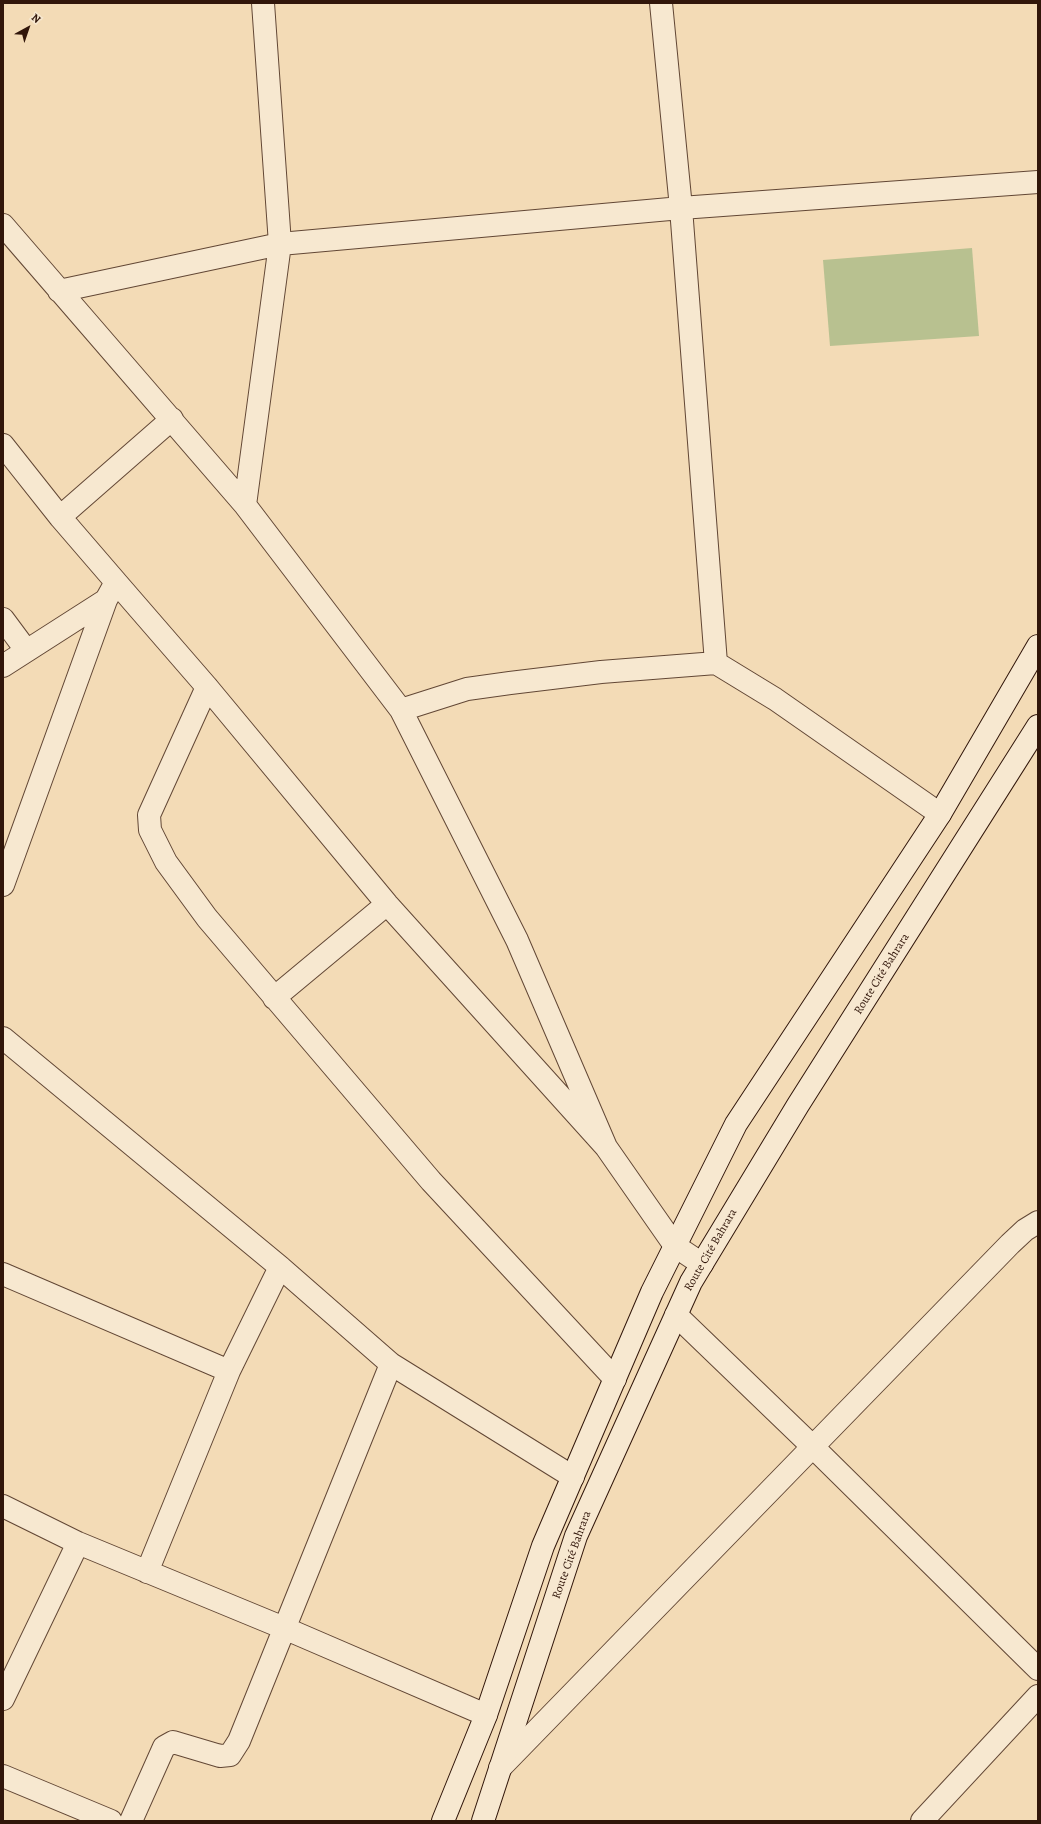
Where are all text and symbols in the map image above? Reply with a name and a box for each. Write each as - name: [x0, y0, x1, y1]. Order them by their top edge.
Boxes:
- north arrow: [8, 8, 48, 48]
- text: N: [28, 10, 44, 27]
- street label: Route Cité Bahrara: [851, 931, 913, 1017]
- street label: Route Cité Bahrara: [682, 1206, 740, 1294]
- street label: Route Cité Bahrara: [549, 1509, 595, 1601]

